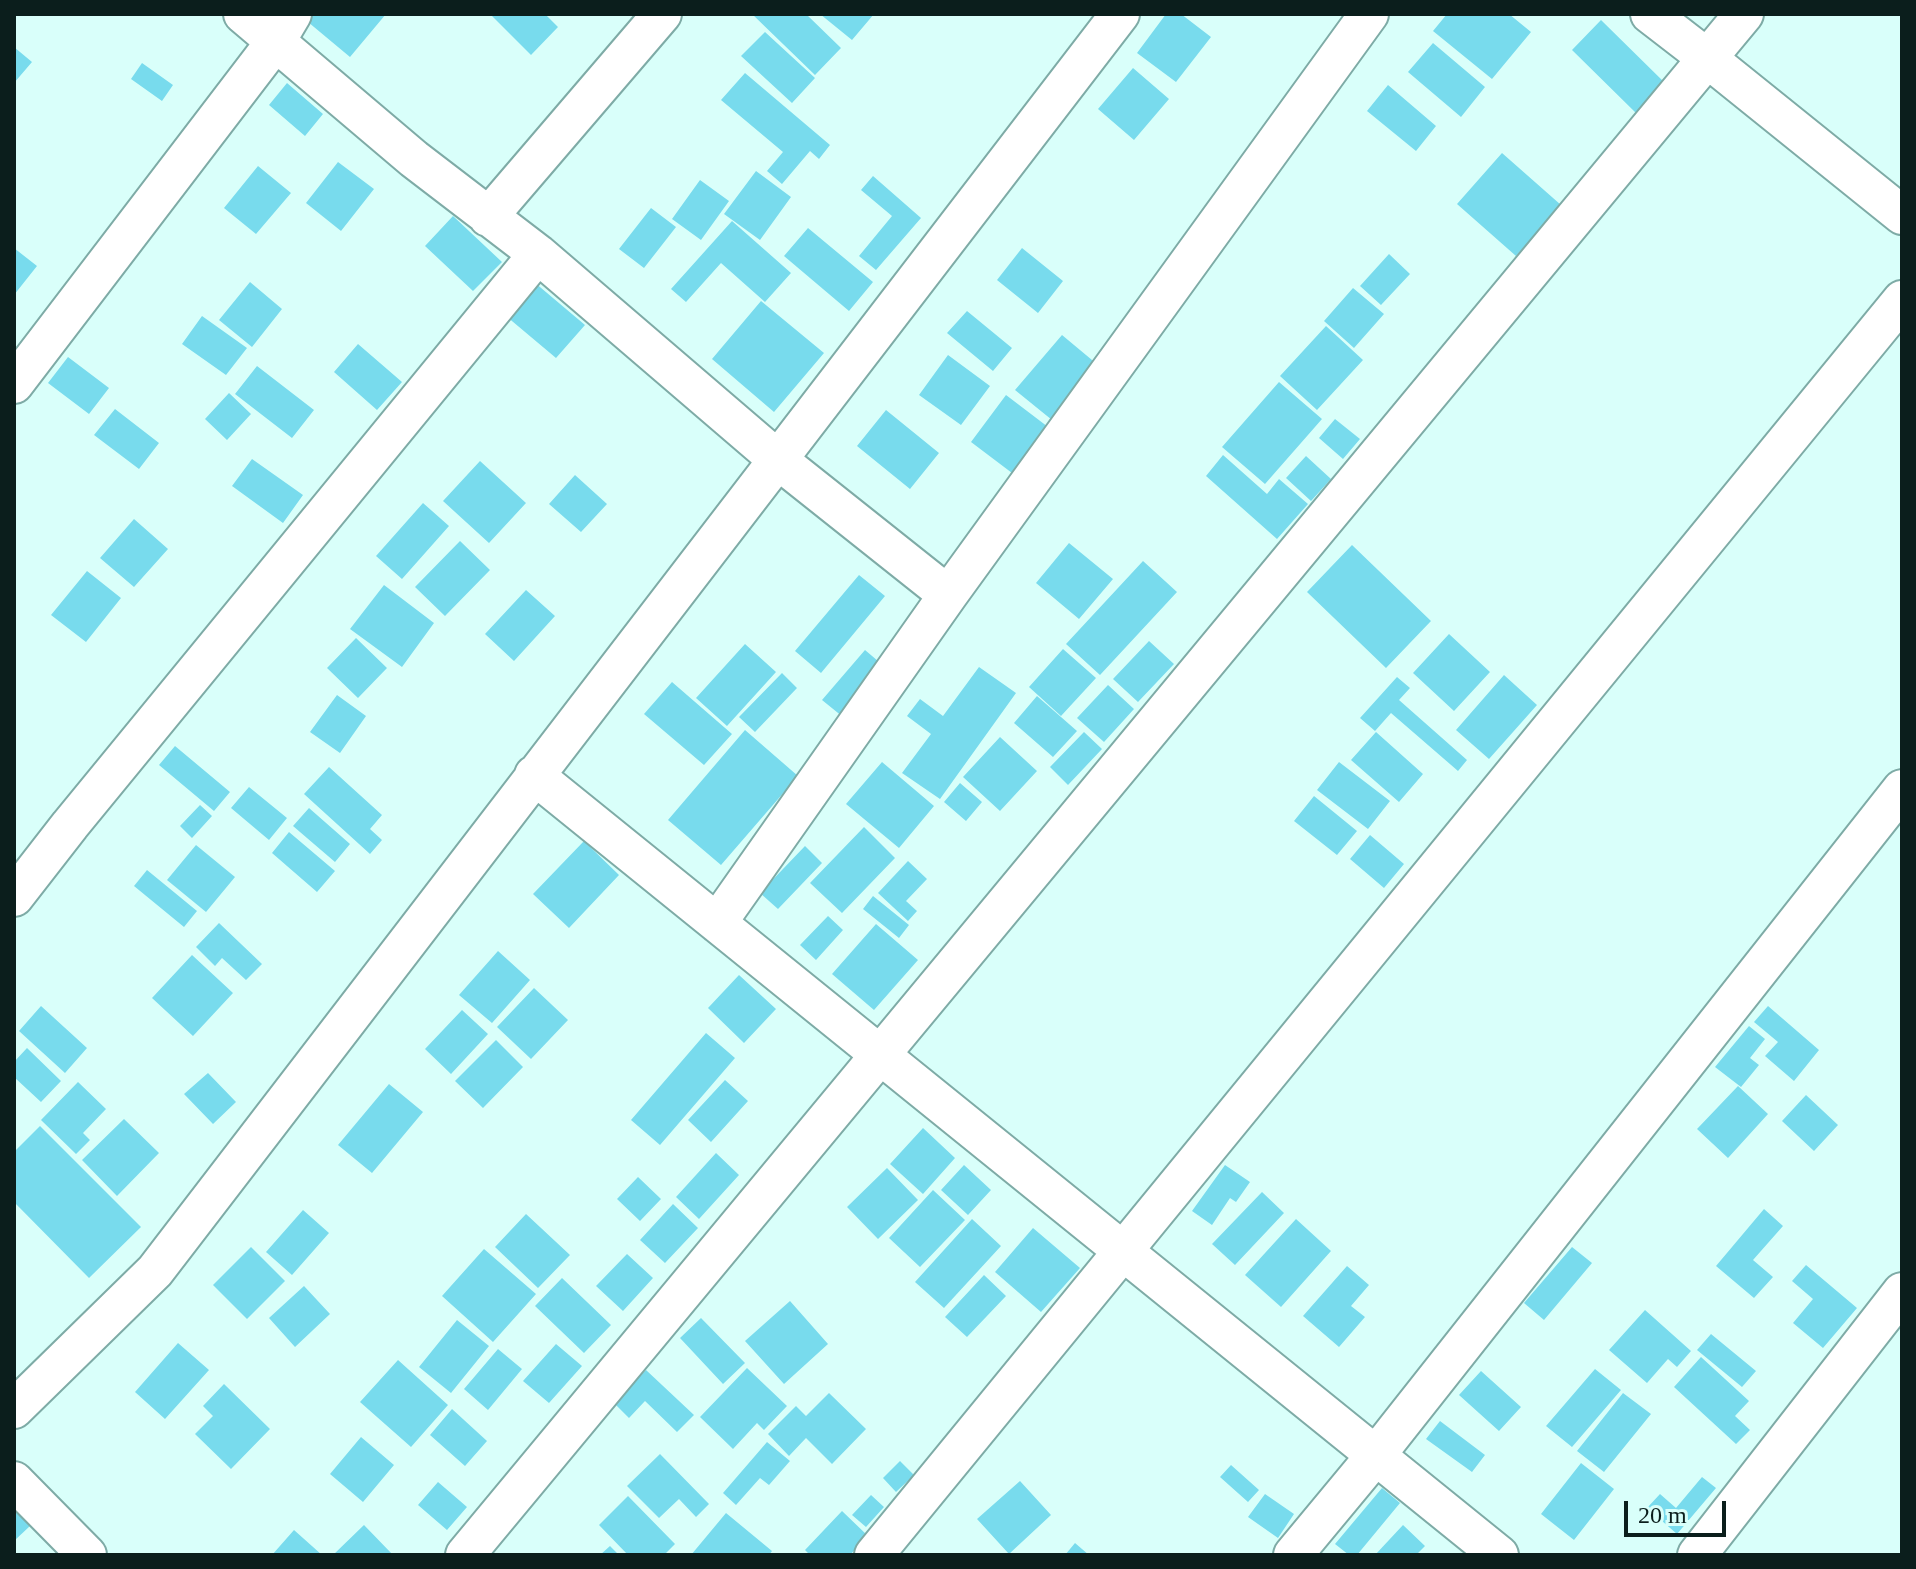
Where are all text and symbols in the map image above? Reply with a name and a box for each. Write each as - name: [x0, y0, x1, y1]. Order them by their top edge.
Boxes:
- scale bar: [1628, 1485, 1730, 1535]
- text: 20 m: [1638, 1502, 1687, 1528]

